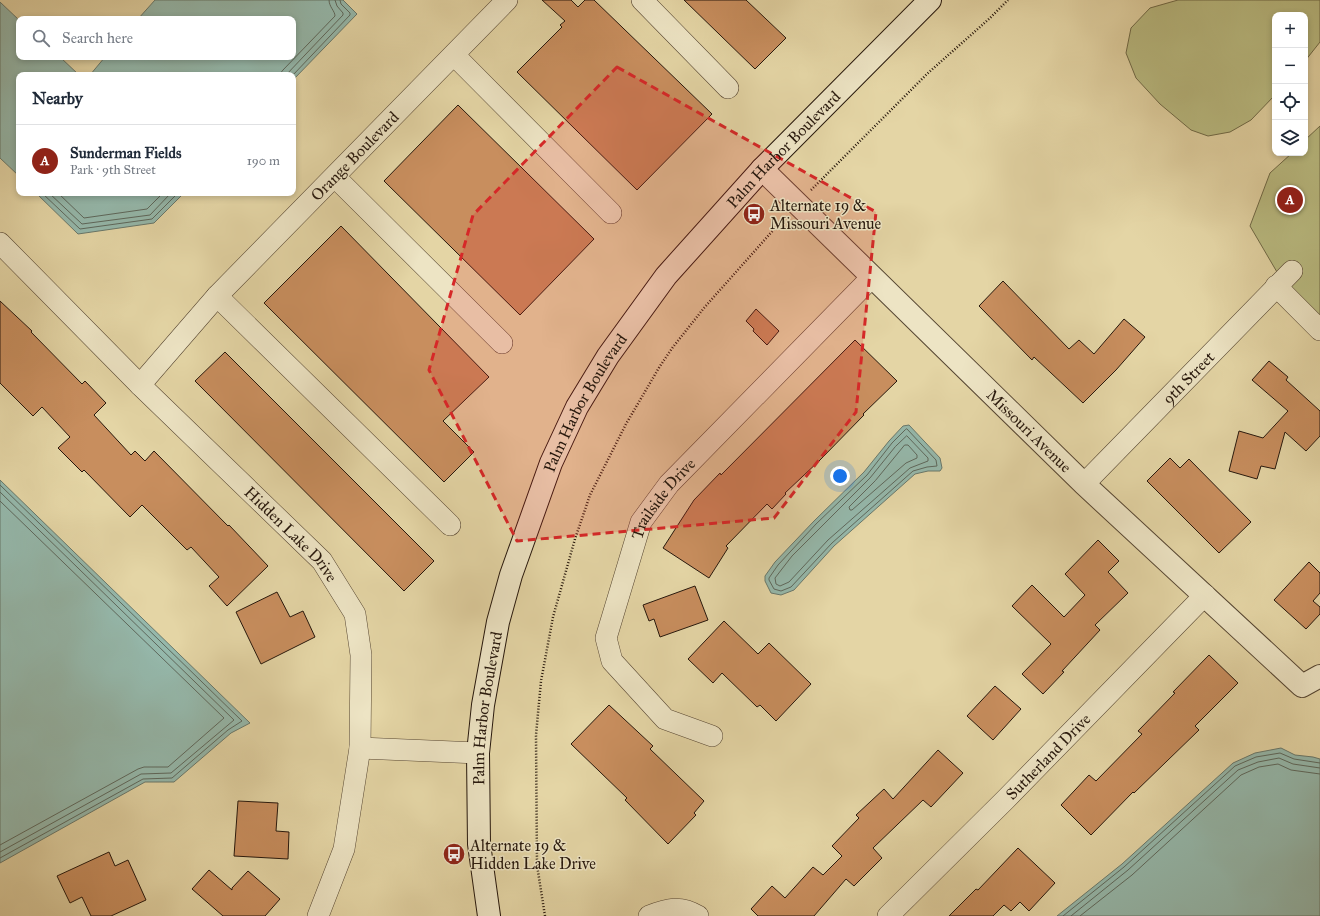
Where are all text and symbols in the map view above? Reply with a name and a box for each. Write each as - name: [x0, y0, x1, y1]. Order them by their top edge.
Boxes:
- map controls: [1272, 12, 1308, 156]
- button: +: [1272, 12, 1308, 48]
- search box: [16, 16, 296, 60]
- icon: search: [30, 27, 52, 49]
- text: Search here: [62, 29, 133, 47]
- button: −: [1272, 48, 1308, 84]
- button: locate: [1272, 84, 1308, 120]
- street label: Palm Harbor Boulevard: [723, 87, 844, 212]
- text: Nearby: [32, 88, 83, 109]
- street label: Orange Boulevard: [307, 107, 403, 205]
- button: layers: [1272, 120, 1308, 156]
- text: Sunderman Fields: [70, 144, 182, 162]
- text: A: [41, 153, 49, 169]
- text: 190 m: [247, 153, 280, 169]
- text: Park · 9th Street: [70, 162, 156, 178]
- pin: A: [1277, 185, 1303, 215]
- place label: Alternate 19 & Missouri Avenue: [769, 196, 881, 233]
- bus stop icon: Alternate 19 & Missouri Avenue: [741, 201, 767, 227]
- street label: Palm Harbor Boulevard: [540, 330, 631, 475]
- street label: 9th Street: [1158, 347, 1219, 408]
- street label: Missouri Avenue: [983, 385, 1076, 477]
- street label: Trailside Drive: [627, 454, 700, 541]
- your location: [830, 466, 850, 486]
- street label: Hidden Lake Drive: [241, 482, 342, 586]
- street label: Palm Harbor Boulevard: [469, 630, 506, 786]
- street label: Sutherland Drive: [1002, 709, 1095, 804]
- place label: Alternate 19 & Hidden Lake Drive: [469, 836, 596, 873]
- bus stop icon: Alternate 19 & Hidden Lake Drive: [441, 841, 467, 867]

